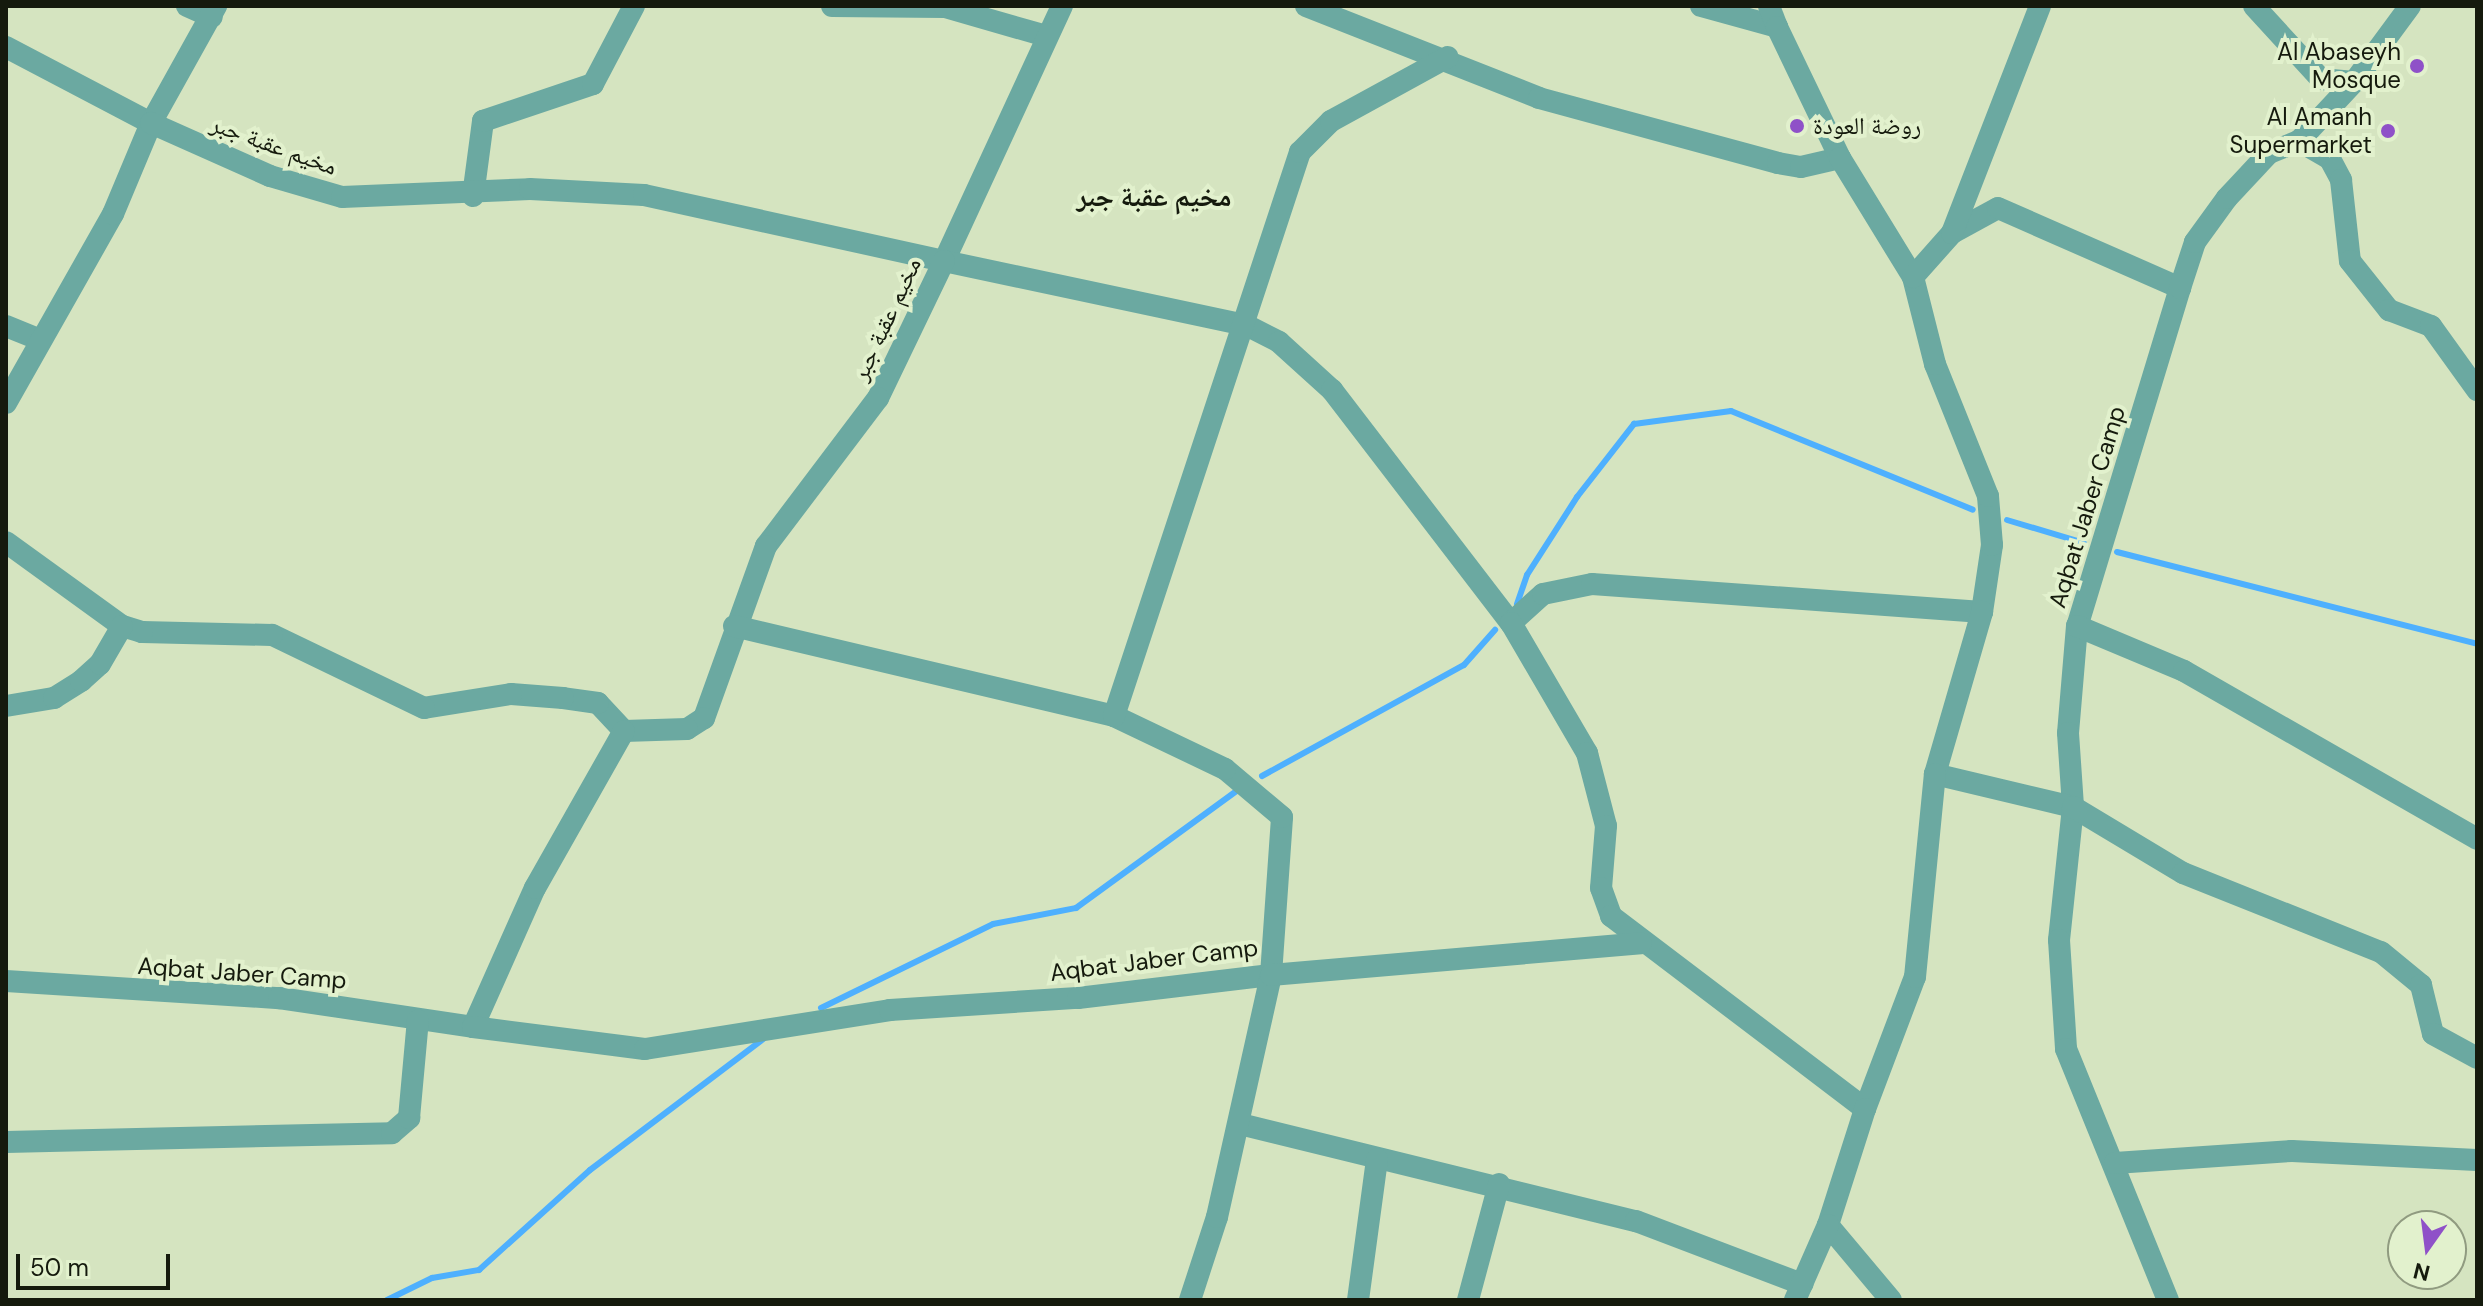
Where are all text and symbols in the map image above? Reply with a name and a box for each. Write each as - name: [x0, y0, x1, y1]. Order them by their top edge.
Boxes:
- place label: Al Abaseyh Mosque: [2277, 38, 2401, 94]
- marker: Al Abaseyh Mosque: [2408, 57, 2426, 75]
- place label: Al Amanh Supermarket: [2230, 103, 2372, 159]
- street label: مخيم عقبة جبر: [207, 109, 341, 181]
- place label: روضة العودة: [1813, 112, 1921, 140]
- marker: روضة العودة: [1788, 117, 1806, 135]
- marker: Al Amanh Supermarket: [2379, 122, 2397, 140]
- district label: مخيم عقبة جبر: [1076, 180, 1232, 214]
- street label: مخيم عقبة جبر: [845, 253, 927, 385]
- street label: Aqbat Jaber Camp: [2043, 403, 2131, 611]
- street label: Aqbat Jaber Camp: [1048, 933, 1260, 987]
- street label: Aqbat Jaber Camp: [136, 951, 348, 995]
- north arrow: [2387, 1210, 2467, 1290]
- scale bar: [20, 1238, 174, 1288]
- text: 50 m: [30, 1252, 89, 1283]
- text: N: [2410, 1256, 2433, 1288]

